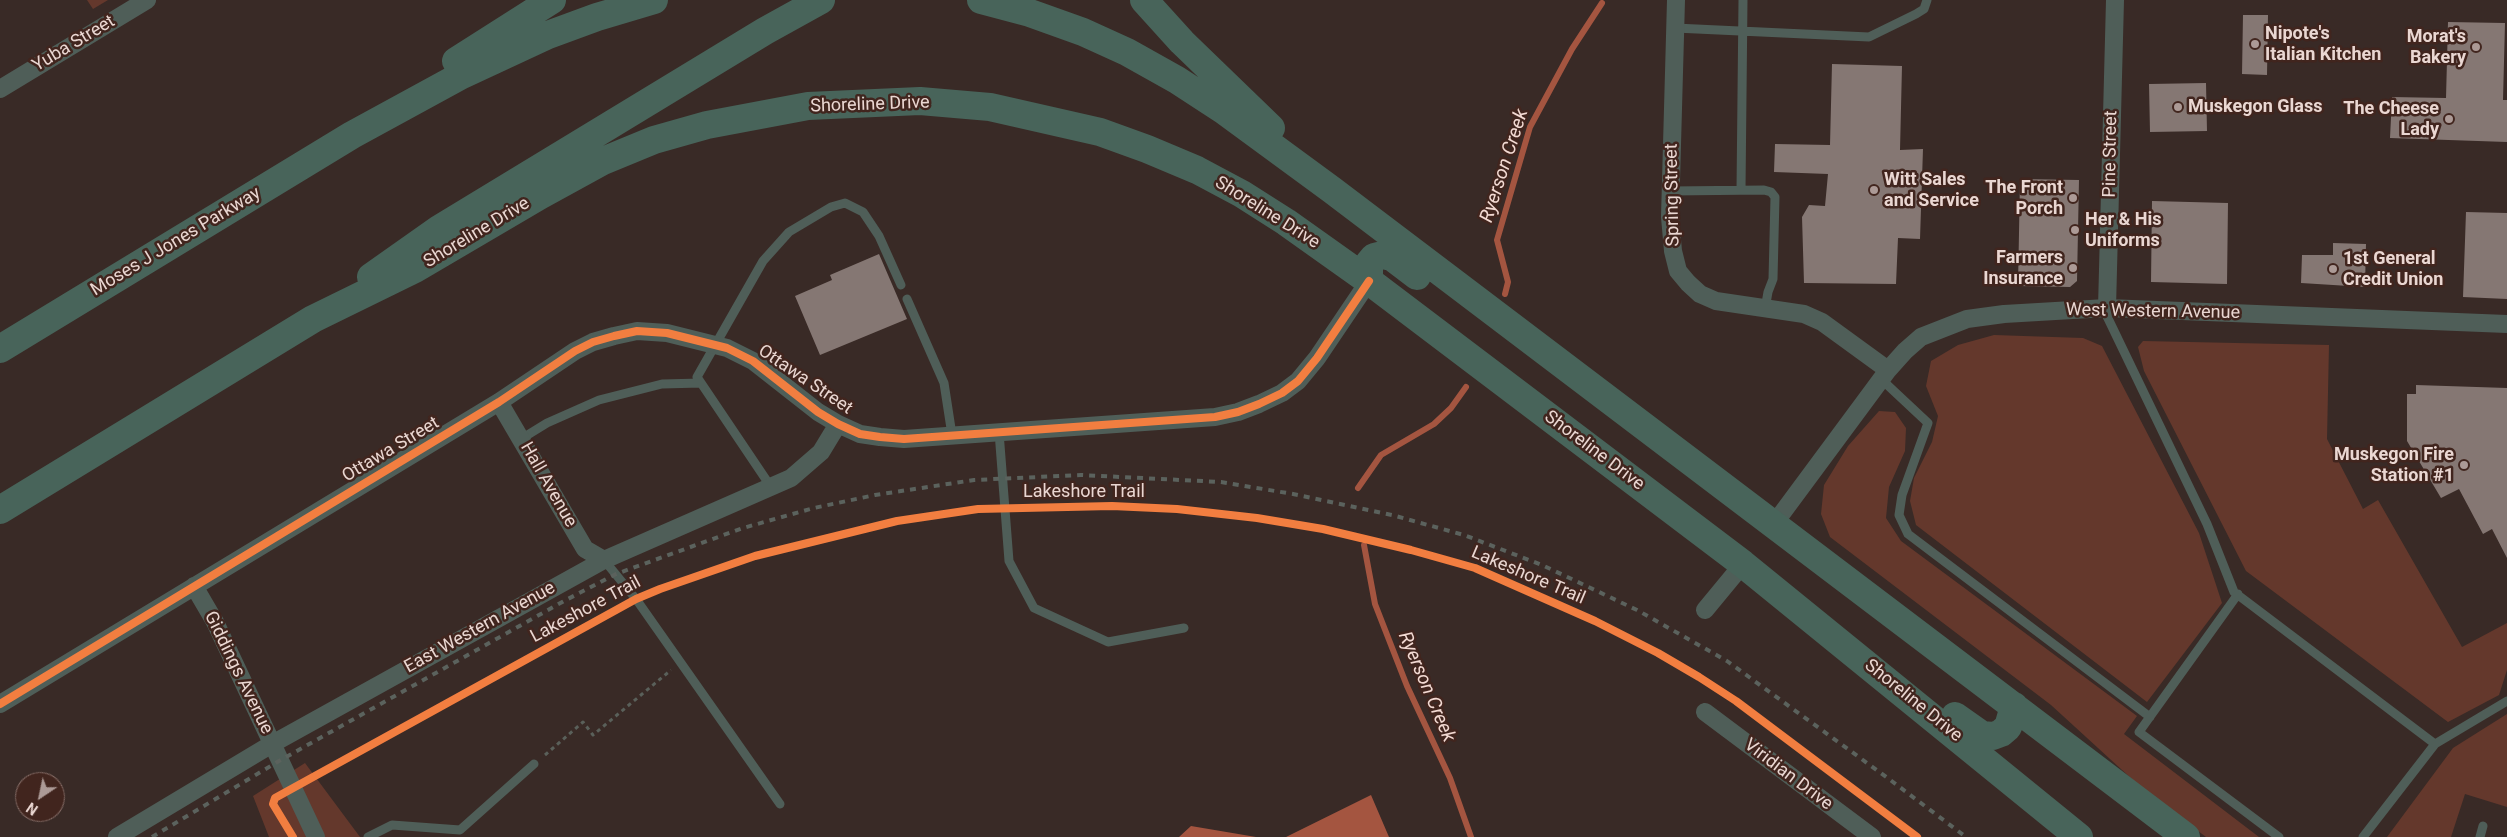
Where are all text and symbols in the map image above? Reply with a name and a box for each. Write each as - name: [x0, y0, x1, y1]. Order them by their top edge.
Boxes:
- street label: Yuba Street: [29, 11, 119, 77]
- place label: Nipote's Italian Kitchen: [2265, 23, 2381, 66]
- place label: Morat's Bakery: [2407, 26, 2466, 68]
- marker: Nipote's Italian Kitchen: [2249, 38, 2261, 50]
- marker: Morat's Bakery: [2470, 41, 2482, 53]
- street label: Shoreline Drive: [810, 92, 930, 118]
- place label: Muskegon Glass: [2188, 96, 2322, 118]
- place label: The Cheese Lady: [2343, 98, 2439, 140]
- marker: Muskegon Glass: [2172, 101, 2184, 113]
- water label: Ryerson Creek: [1476, 106, 1534, 226]
- street label: Pine Street: [2099, 110, 2123, 198]
- marker: The Cheese Lady: [2443, 113, 2455, 125]
- street label: Spring Street: [1661, 143, 1685, 247]
- place label: Witt Sales and Service: [1884, 169, 1979, 212]
- street label: Shoreline Drive: [1211, 172, 1323, 254]
- place label: The Front Porch: [1985, 177, 2063, 220]
- street label: Moses J Jones Parkway: [87, 183, 265, 301]
- marker: Witt Sales and Service: [1868, 184, 1880, 196]
- marker: The Front Porch: [2067, 192, 2079, 204]
- street label: Shoreline Drive: [420, 193, 534, 273]
- place label: Her & His Uniforms: [2085, 209, 2162, 252]
- marker: Her & His Uniforms: [2069, 224, 2081, 236]
- place label: Farmers Insurance: [1983, 247, 2063, 290]
- place label: 1st General Credit Union: [2343, 248, 2443, 290]
- marker: Farmers Insurance: [2067, 262, 2079, 274]
- marker: 1st General Credit Union: [2327, 263, 2339, 275]
- street label: West Western Avenue: [2066, 300, 2240, 324]
- street label: Ottawa Street: [754, 341, 856, 419]
- street label: Shoreline Drive: [1540, 406, 1648, 496]
- street label: Ottawa Street: [339, 413, 443, 487]
- street label: Hall Avenue: [515, 439, 581, 531]
- place label: Muskegon Fire Station #1: [2334, 444, 2454, 486]
- marker: Muskegon Fire Station #1: [2458, 459, 2470, 471]
- street label: Lakeshore Trail: [1023, 481, 1145, 503]
- street label: Lakeshore Trail: [1468, 542, 1588, 610]
- street label: Lakeshore Trail: [527, 572, 645, 648]
- street label: East Western Avenue: [401, 578, 559, 678]
- street label: Giddings Avenue: [199, 608, 277, 738]
- water label: Ryerson Creek: [1392, 628, 1460, 746]
- street label: Shoreline Drive: [1860, 655, 1966, 747]
- street label: Viridian Drive: [1739, 735, 1837, 815]
- north arrow: [15, 772, 65, 822]
- text: N: [24, 799, 41, 818]

